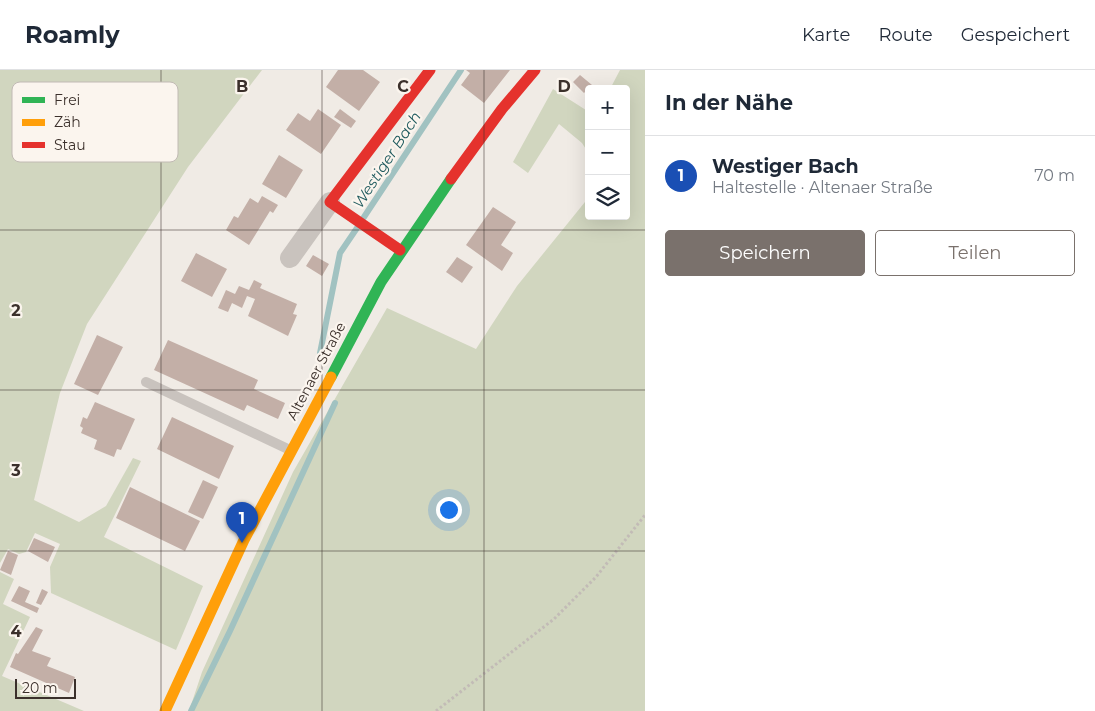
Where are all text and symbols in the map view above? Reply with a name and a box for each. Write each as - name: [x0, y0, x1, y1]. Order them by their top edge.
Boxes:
- text: Roamly: [25, 20, 120, 49]
- text: Karte: [802, 24, 850, 46]
- text: Route: [878, 24, 933, 46]
- text: Gespeichert: [961, 24, 1070, 46]
- text: B: [236, 77, 248, 96]
- text: C: [397, 77, 409, 96]
- text: D: [557, 77, 571, 96]
- legend: [12, 82, 178, 162]
- map controls: [585, 85, 630, 220]
- button: +: [585, 85, 630, 130]
- text: In der Nähe: [665, 90, 793, 115]
- text: Frei: [54, 91, 80, 109]
- water label: Westiger Bach: [348, 108, 425, 212]
- text: Zäh: [54, 113, 81, 131]
- button: −: [585, 130, 630, 175]
- text: Stau: [54, 136, 86, 154]
- text: Westiger Bach: [712, 155, 859, 178]
- text: 1: [678, 166, 684, 185]
- text: 70 m: [1034, 166, 1075, 185]
- button: layers: [585, 175, 630, 220]
- text: Haltestelle · Altenaer Straße: [712, 178, 933, 197]
- button: Speichern: [665, 230, 865, 276]
- button: Teilen: [875, 230, 1075, 276]
- text: 2: [11, 301, 21, 320]
- street label: Altenaer Straße: [283, 319, 349, 423]
- text: 3: [10, 461, 21, 480]
- your location: [436, 497, 462, 523]
- pin: 1: [226, 502, 258, 543]
- text: 4: [10, 622, 22, 641]
- scale bar: [15, 676, 76, 699]
- text: 20 m: [22, 679, 58, 697]

